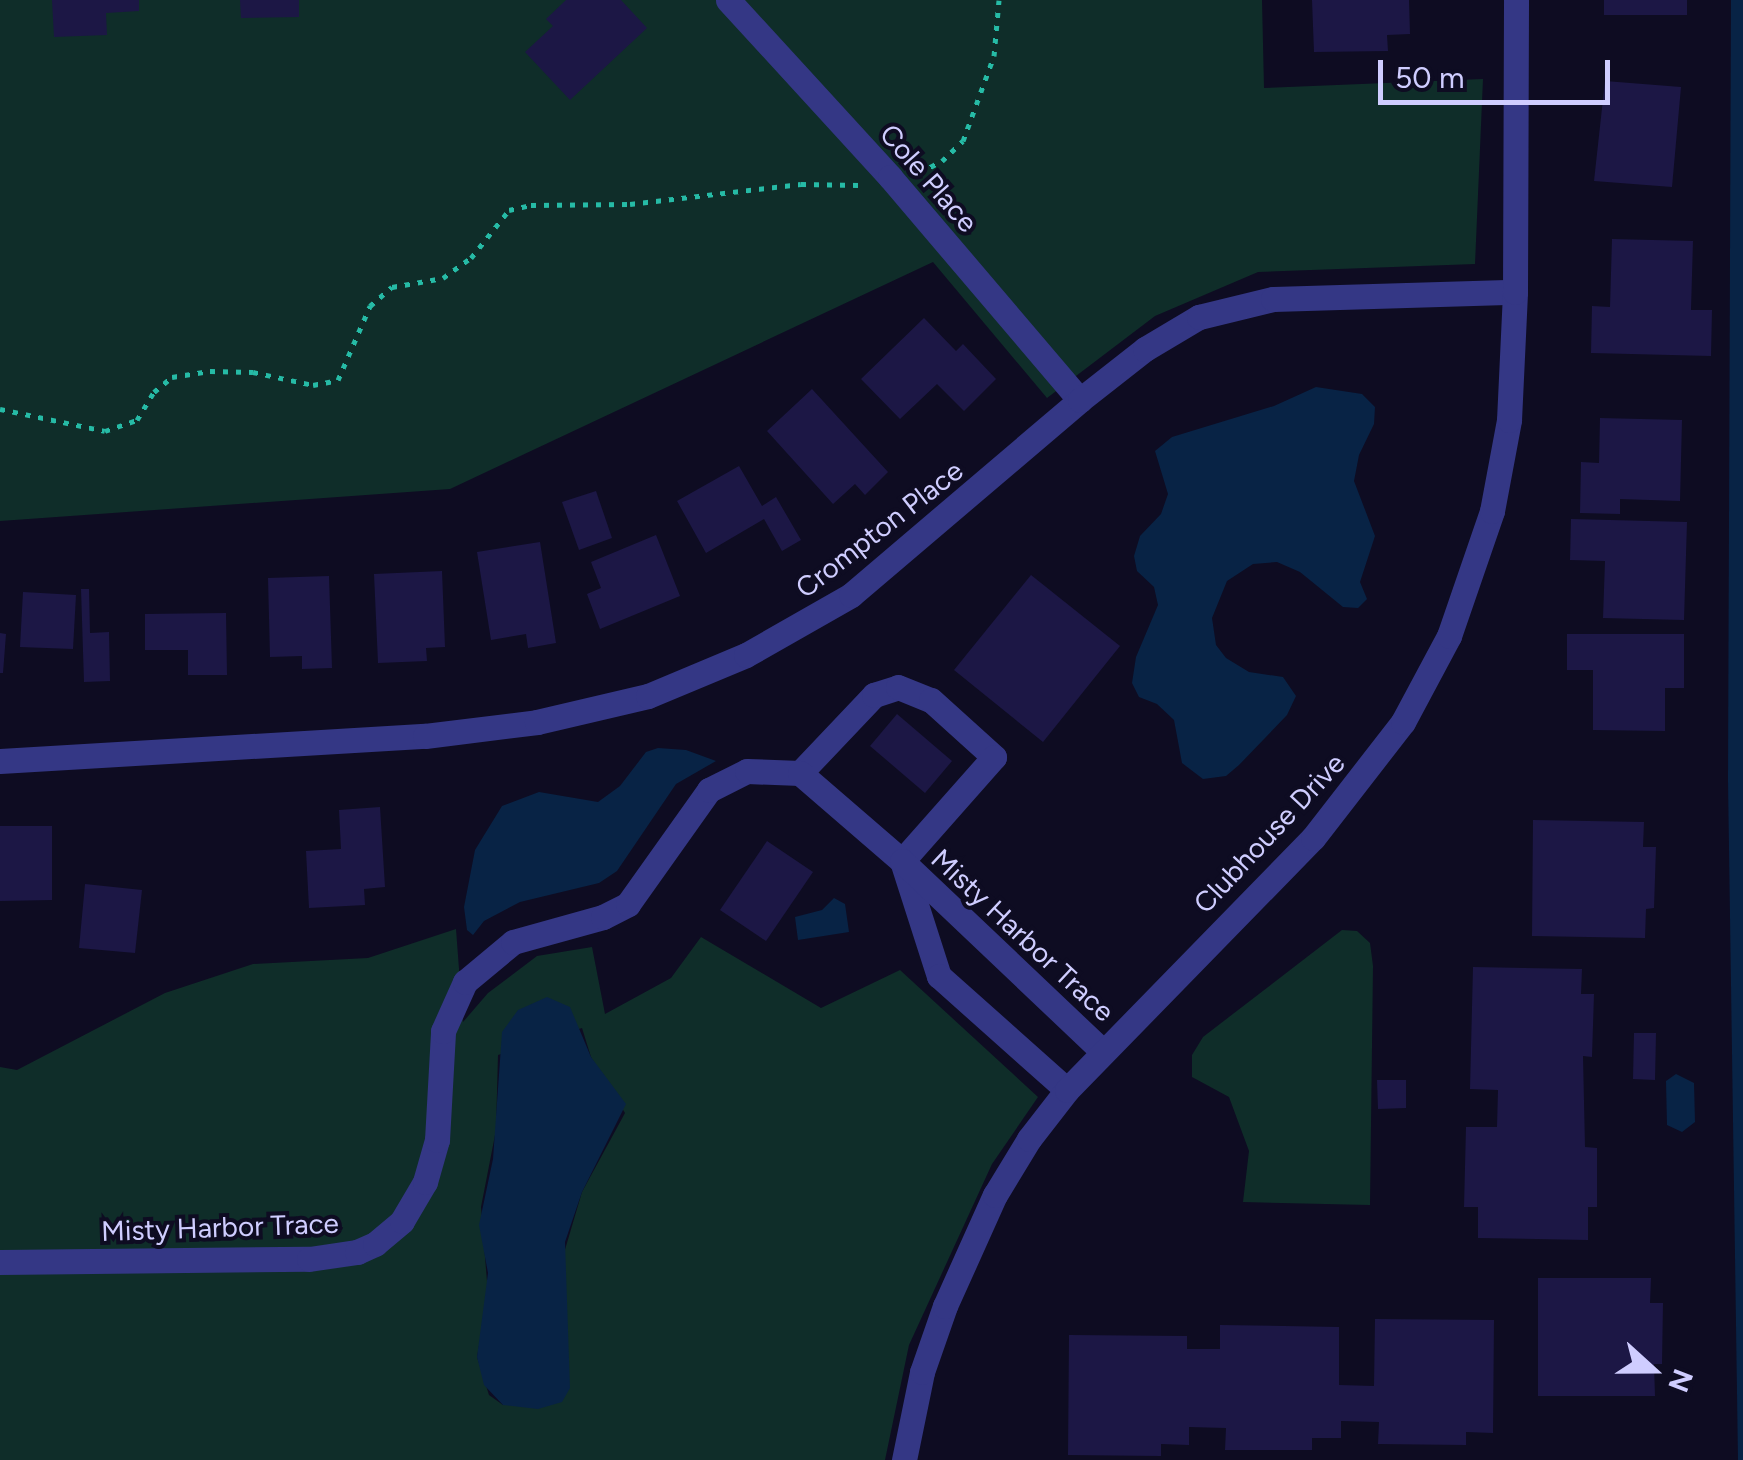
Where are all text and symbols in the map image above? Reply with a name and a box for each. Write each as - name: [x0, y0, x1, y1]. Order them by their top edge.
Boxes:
- scale bar: [1383, 40, 1616, 102]
- text: 50 m: [1395, 59, 1464, 96]
- street label: Cole Place: [873, 117, 985, 239]
- street label: Crompton Place: [789, 453, 969, 605]
- street label: Clubhouse Drive: [1187, 746, 1351, 920]
- street label: Misty Harbor Trace: [925, 842, 1121, 1028]
- street label: Misty Harbor Trace: [101, 1206, 339, 1248]
- north arrow: [1603, 1320, 1703, 1420]
- text: N: [1661, 1365, 1701, 1397]

